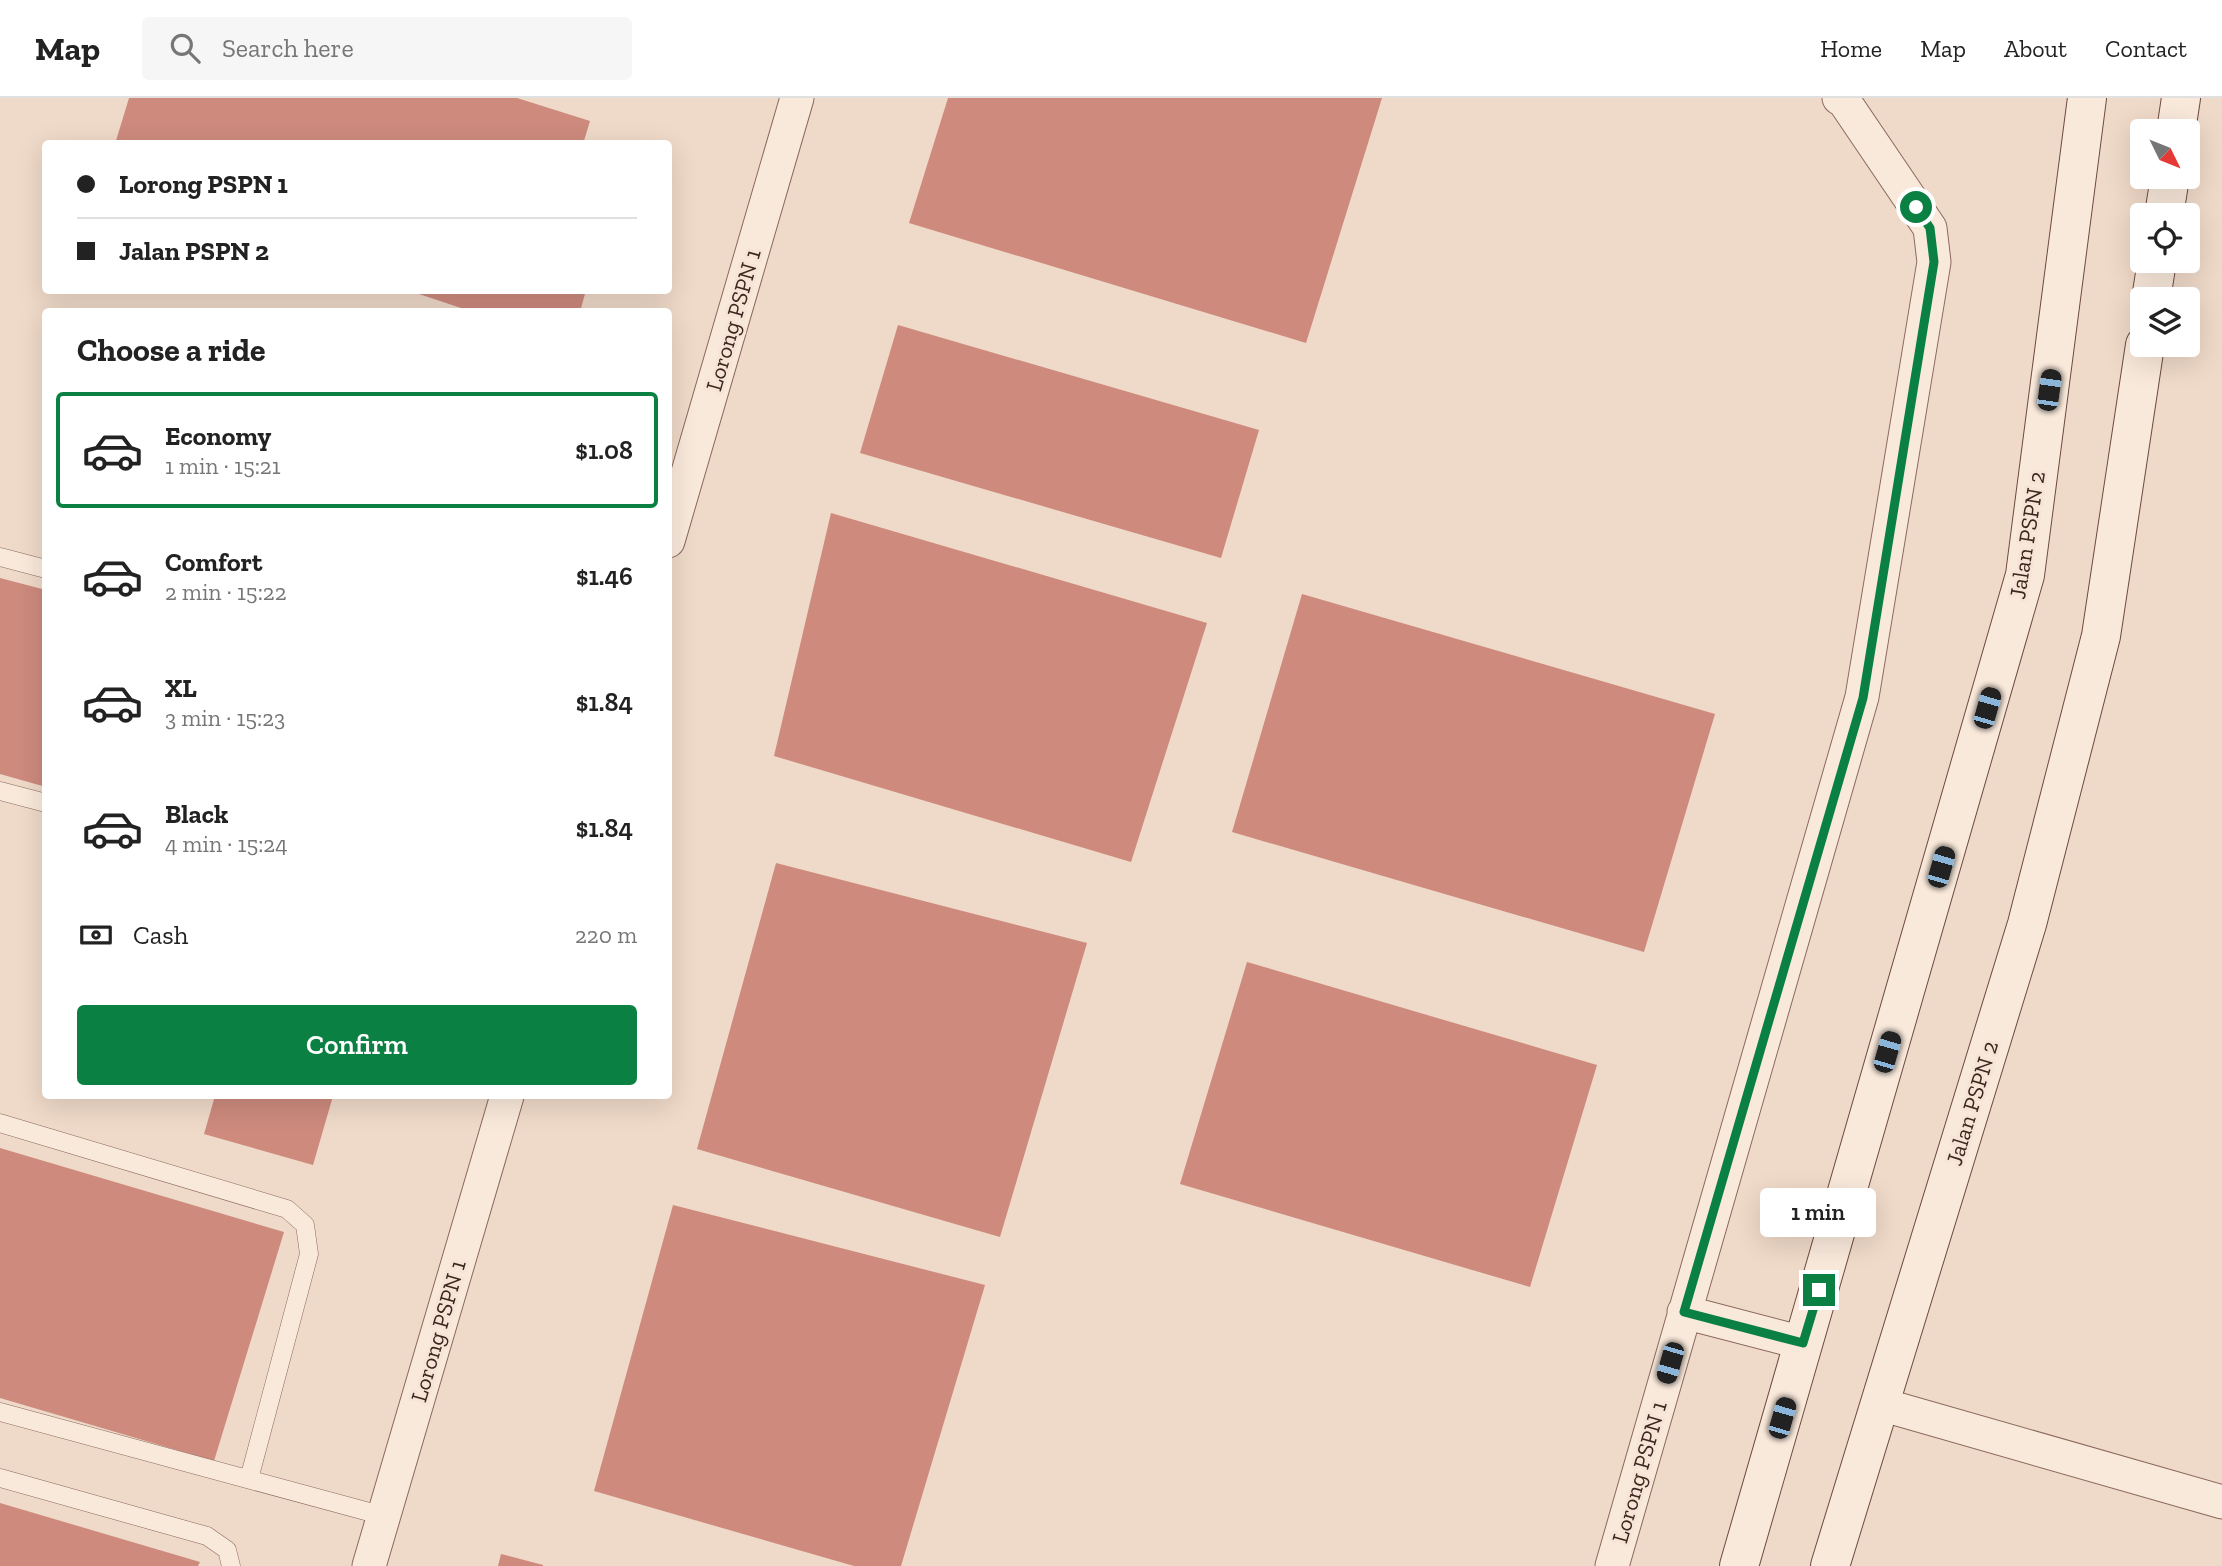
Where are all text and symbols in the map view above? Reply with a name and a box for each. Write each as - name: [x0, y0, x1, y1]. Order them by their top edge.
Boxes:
- search box: [142, 17, 632, 80]
- text: Map: [35, 29, 100, 68]
- icon: search: [166, 29, 204, 67]
- text: Search here: [222, 32, 354, 64]
- text: Home: [1820, 34, 1882, 63]
- text: Map: [1920, 34, 1966, 63]
- text: About: [2004, 34, 2067, 63]
- text: Contact: [2105, 34, 2187, 63]
- north arrow: [2130, 119, 2200, 189]
- map controls: [2130, 119, 2200, 357]
- text: Lorong PSPN 1: [119, 168, 288, 200]
- route start: [1900, 191, 1932, 223]
- button: locate: [2130, 203, 2200, 273]
- text: Jalan PSPN 2: [119, 235, 269, 267]
- street label: Lorong PSPN 1: [699, 246, 767, 394]
- button: layers: [2130, 287, 2200, 357]
- text: Choose a ride: [77, 331, 265, 369]
- car: [2036, 368, 2063, 412]
- icon: car: [81, 419, 144, 482]
- text: Economy: [165, 420, 271, 452]
- text: $1.08: [575, 434, 633, 466]
- text: 1 min · 15:21: [165, 452, 281, 480]
- street label: Jalan PSPN 2: [2003, 469, 2051, 601]
- icon: car: [81, 545, 144, 608]
- text: Comfort: [165, 546, 262, 578]
- text: $1.46: [576, 560, 633, 592]
- text: 2 min · 15:22: [165, 578, 287, 606]
- icon: car: [81, 671, 144, 734]
- text: XL: [165, 672, 197, 704]
- car: [1972, 685, 2003, 731]
- text: $1.84: [576, 686, 633, 718]
- text: 3 min · 15:23: [165, 704, 285, 732]
- icon: car: [81, 797, 144, 860]
- text: Black: [165, 798, 228, 830]
- text: $1.84: [576, 812, 633, 844]
- text: 4 min · 15:24: [165, 830, 288, 858]
- car: [1926, 844, 1957, 890]
- icon: cash: [77, 916, 115, 954]
- text: Cash: [133, 919, 188, 951]
- text: 220 m: [575, 921, 637, 949]
- button: Confirm: [77, 1005, 637, 1085]
- car: [1872, 1029, 1903, 1075]
- street label: Jalan PSPN 2: [1940, 1037, 2004, 1169]
- callout: 1 min: [1761, 1188, 1877, 1238]
- text: 1 min: [1791, 1198, 1845, 1226]
- street label: Lorong PSPN 1: [404, 1257, 472, 1405]
- route end: [1803, 1274, 1835, 1306]
- car: [1655, 1340, 1686, 1386]
- car: [1767, 1395, 1798, 1441]
- street label: Lorong PSPN 1: [1605, 1398, 1673, 1546]

